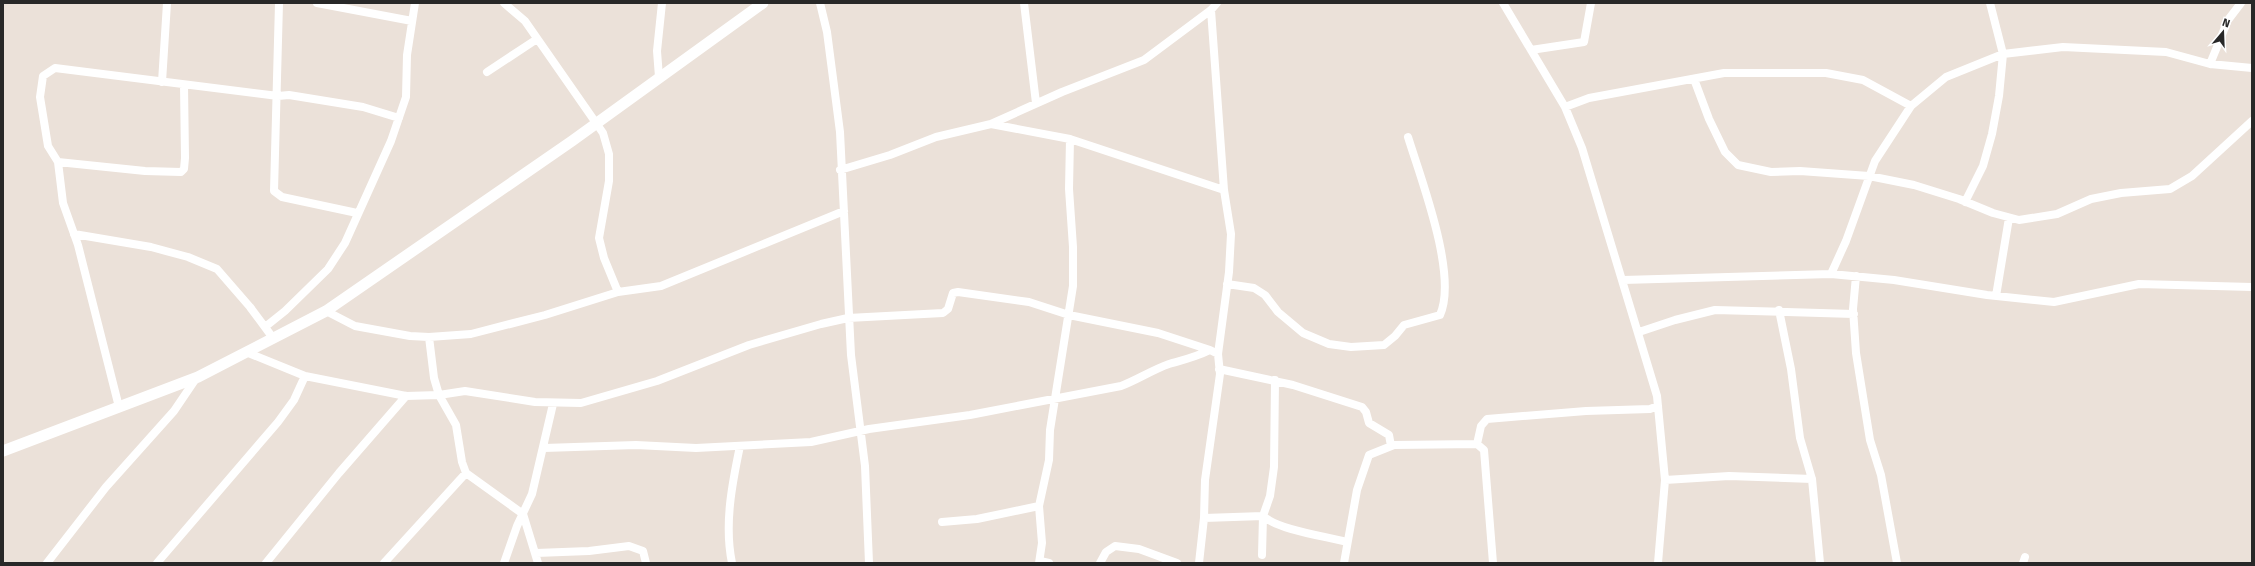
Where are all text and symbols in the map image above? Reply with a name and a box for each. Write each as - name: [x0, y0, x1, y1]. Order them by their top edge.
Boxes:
- north arrow: [2203, 12, 2243, 52]
- text: N: [2221, 16, 2232, 30]

